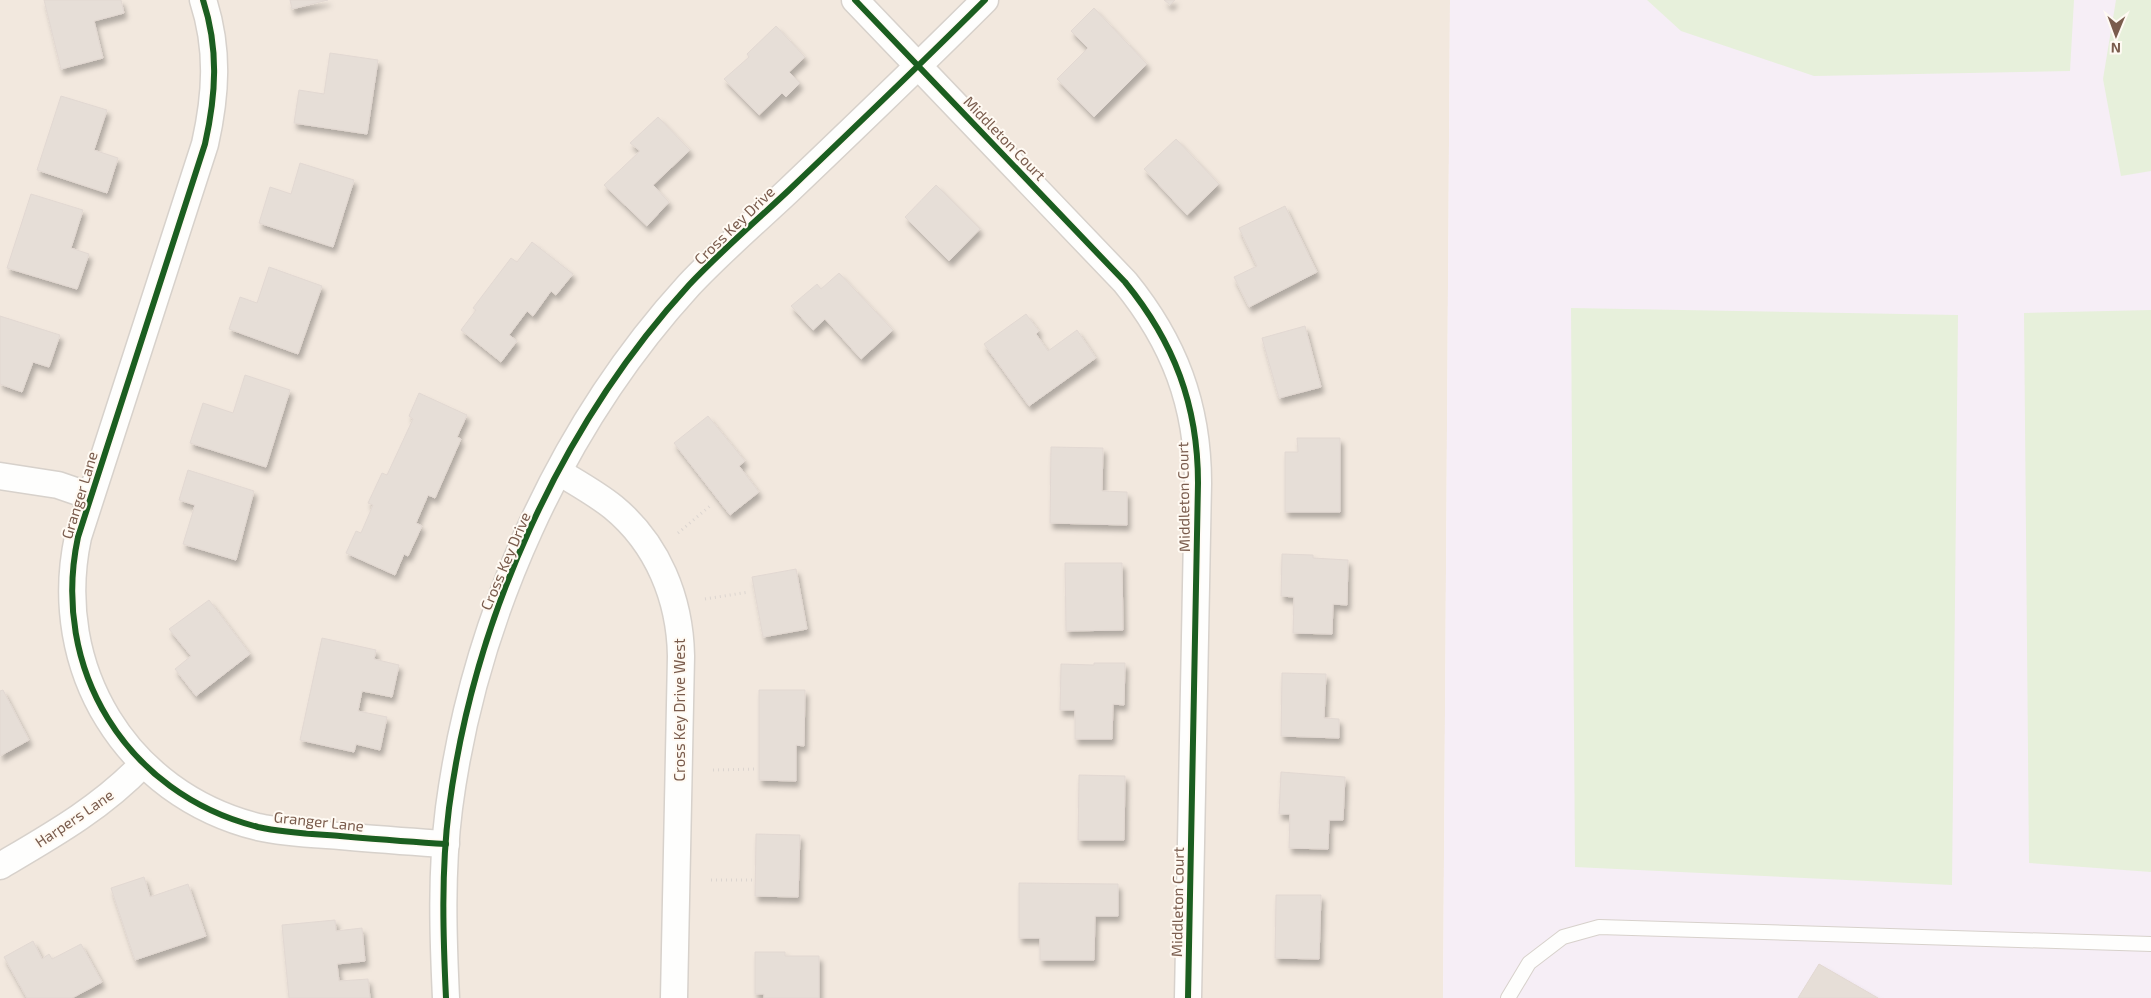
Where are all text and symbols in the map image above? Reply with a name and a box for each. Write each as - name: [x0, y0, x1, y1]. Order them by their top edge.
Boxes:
- north arrow: [2091, 10, 2141, 60]
- text: N: [2111, 40, 2121, 57]
- street label: Middleton Court: [960, 92, 1050, 184]
- street label: Cross Key Drive: [690, 182, 778, 268]
- street label: Middleton Court: [1173, 441, 1193, 552]
- street label: Granger Lane: [57, 449, 101, 541]
- street label: Cross Key Drive: [476, 509, 534, 613]
- street label: Cross Key Drive West: [670, 638, 688, 782]
- street label: Harpers Lane: [31, 785, 117, 851]
- street label: Granger Lane: [273, 807, 365, 835]
- street label: Middleton Court: [1167, 846, 1187, 957]

